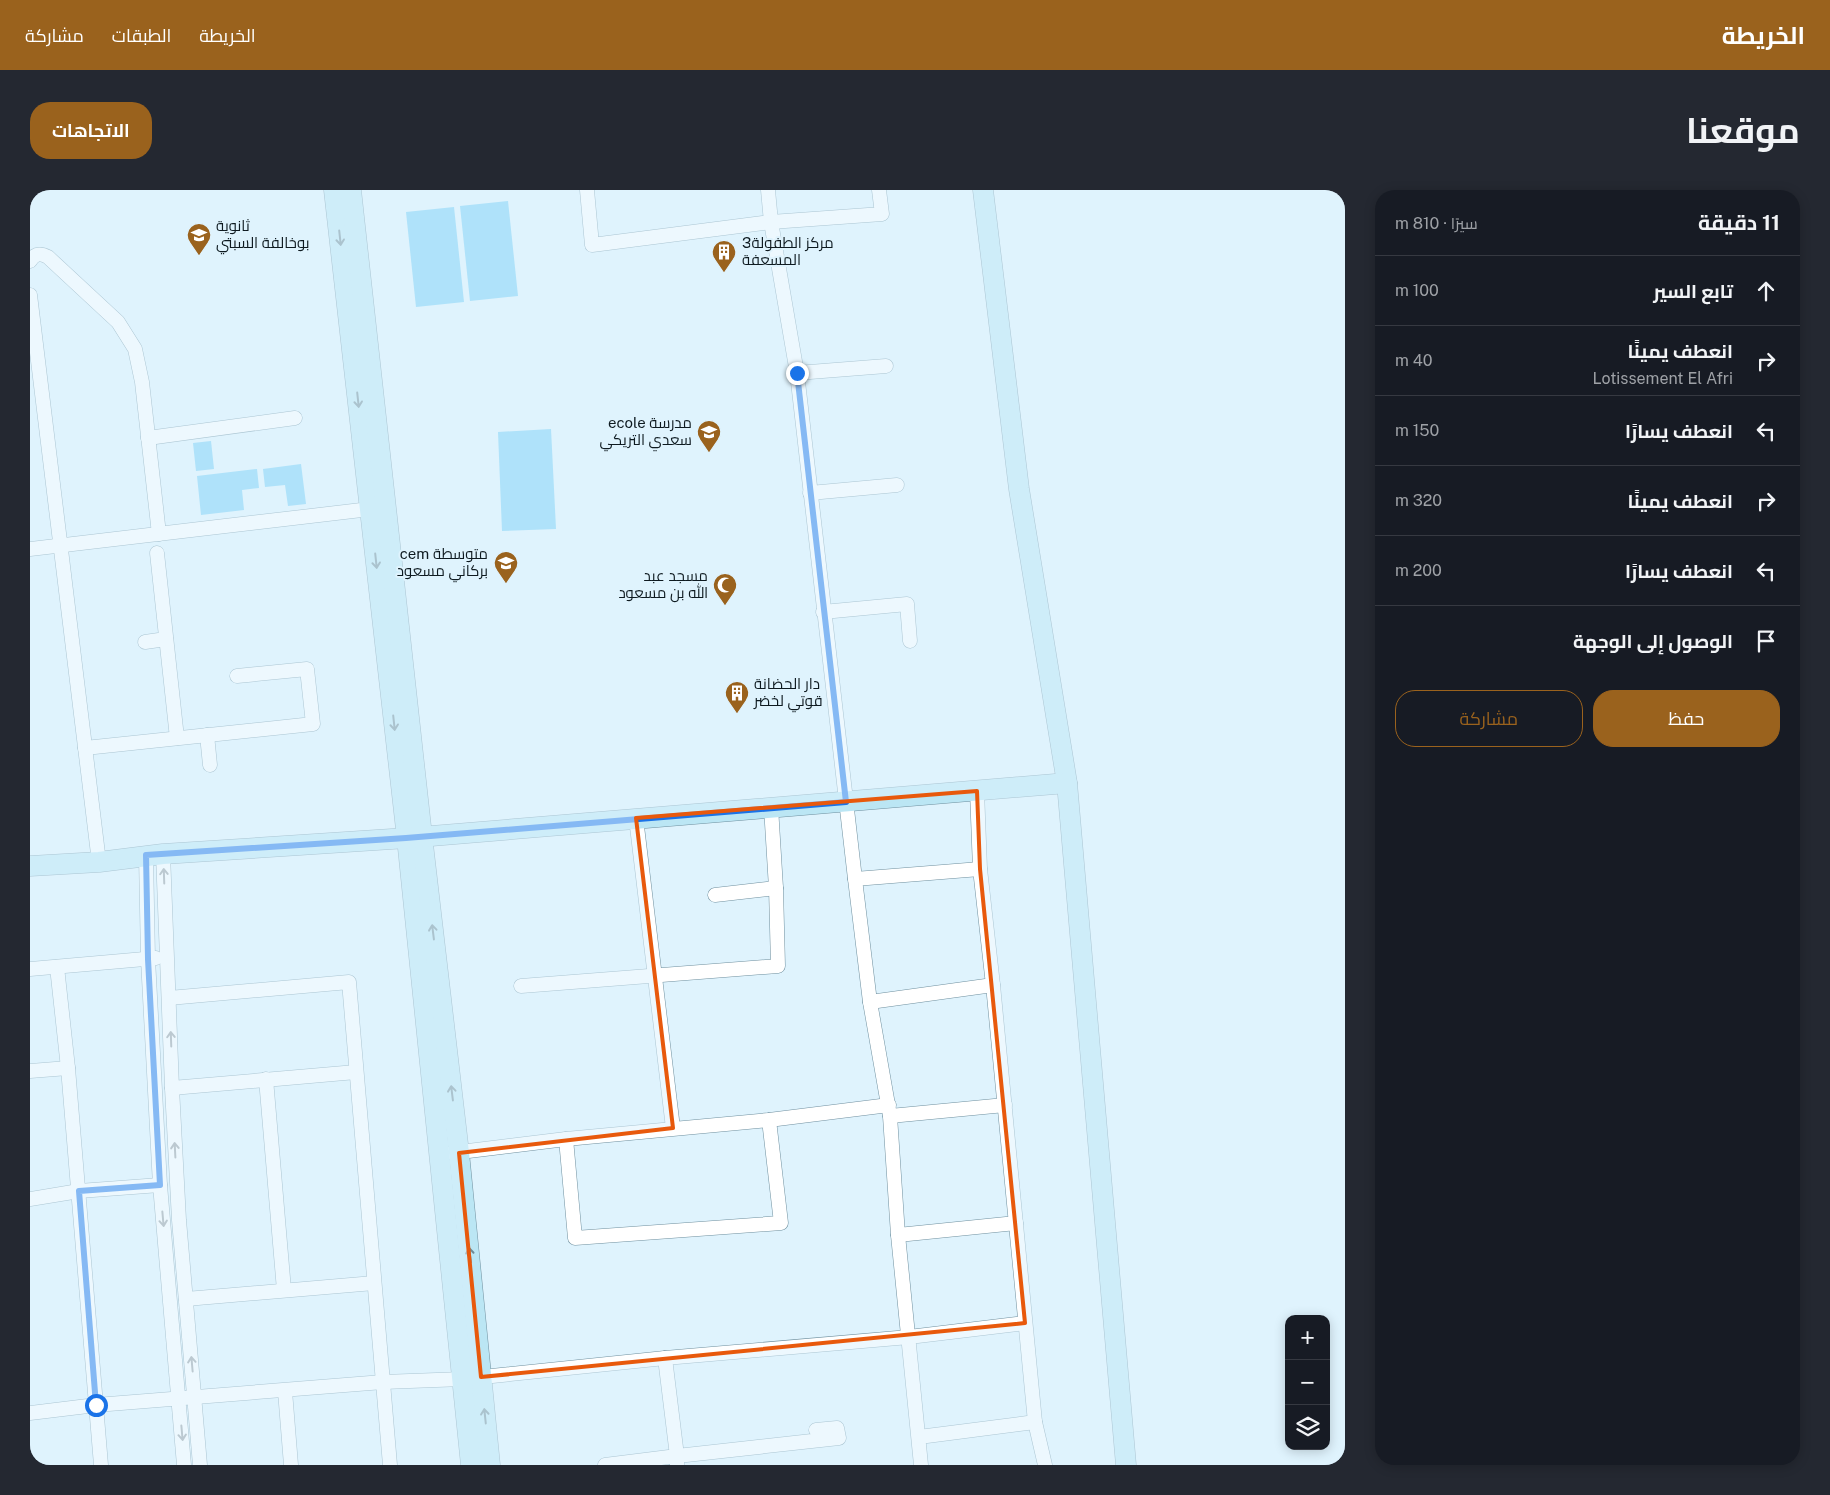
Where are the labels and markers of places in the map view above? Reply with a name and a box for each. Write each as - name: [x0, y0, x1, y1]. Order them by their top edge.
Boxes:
- place label: ثانوية بوخالفة السبتي: [216, 217, 310, 255]
- school or university icon: ثانوية بوخالفة السبتي: [186, 222, 212, 256]
- place label: 3مركز الطفولة المسعفة: [742, 234, 834, 268]
- building icon: 3مركز الطفولة المسعفة: [711, 239, 737, 273]
- place label: ecole مدرسة سعدي التريكي: [600, 414, 692, 452]
- school or university icon: ecole مدرسة سعدي التريكي: [696, 419, 722, 453]
- place label: cem متوسطة بركاني مسعود: [397, 545, 488, 583]
- school or university icon: cem متوسطة بركاني مسعود: [493, 550, 519, 584]
- place label: مسجد عبد الله بن مسعود: [618, 567, 708, 603]
- mosque icon: مسجد عبد الله بن مسعود: [712, 572, 738, 606]
- place label: دار الحضانة قوتي لخضر: [753, 675, 823, 713]
- building icon: دار الحضانة قوتي لخضر: [724, 680, 750, 714]

